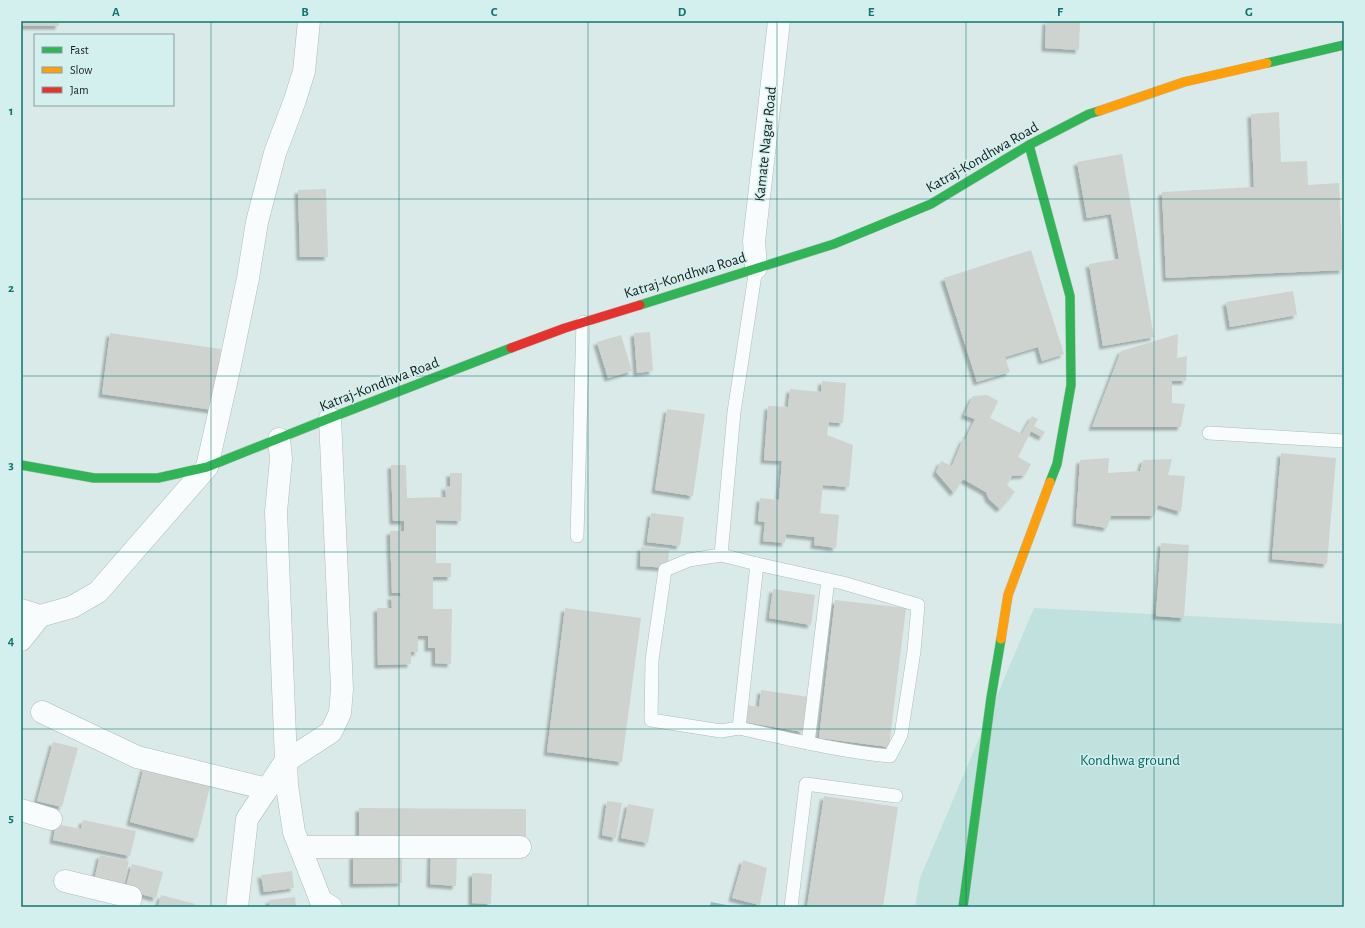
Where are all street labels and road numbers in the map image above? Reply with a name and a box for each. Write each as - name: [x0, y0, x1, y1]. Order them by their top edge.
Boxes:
- street label: Kamate Nagar Road: [752, 86, 779, 202]
- street label: Katraj-Kondhwa Road: [924, 119, 1041, 196]
- street label: Katraj-Kondhwa Road: [622, 250, 748, 301]
- street label: Katraj-Kondhwa Road: [317, 355, 441, 414]

